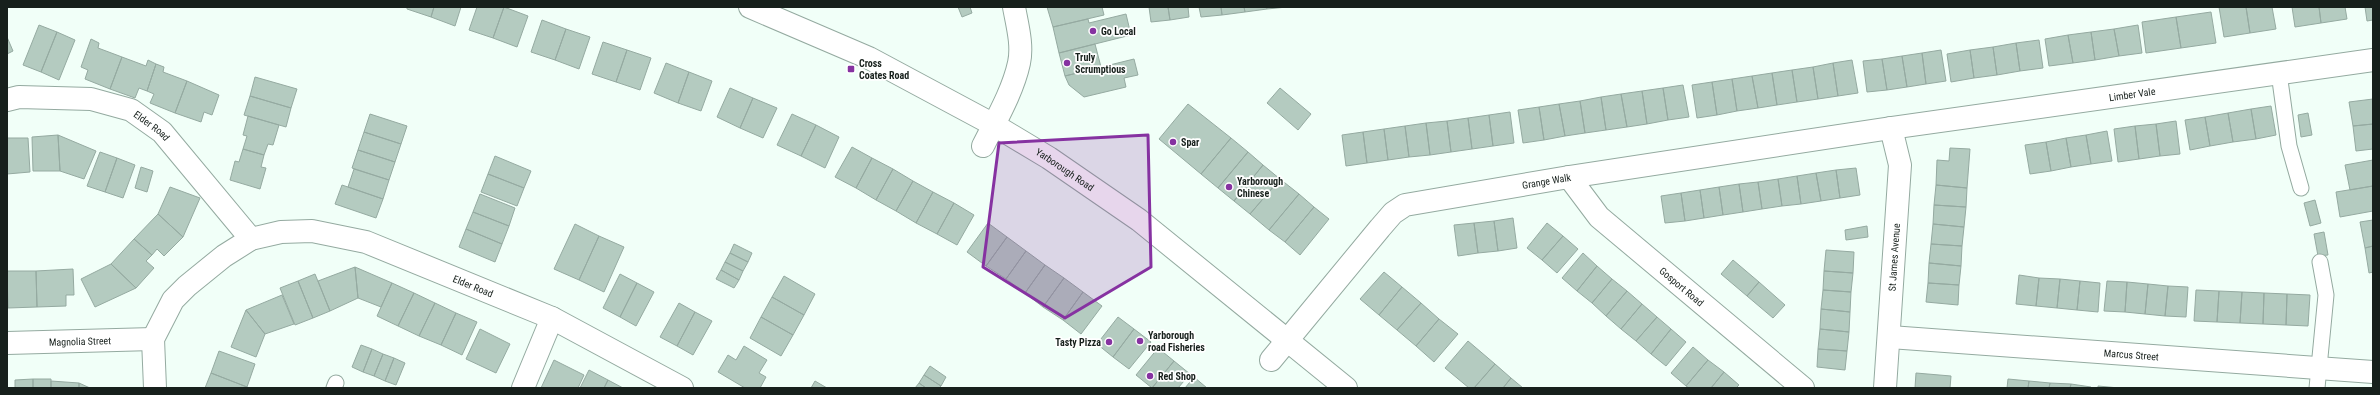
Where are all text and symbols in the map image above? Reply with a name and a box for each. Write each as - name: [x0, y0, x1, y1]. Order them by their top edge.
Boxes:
- marker: Go Local: [1088, 26, 1098, 36]
- place label: Go Local: [1101, 26, 1136, 37]
- place label: Truly Scrumptious: [1075, 52, 1126, 75]
- place label: Cross Coates Road: [859, 58, 909, 81]
- marker: Truly Scrumptious: [1062, 58, 1072, 68]
- marker: Cross Coates Road: [846, 64, 856, 74]
- street label: Limber Vale: [2108, 85, 2156, 103]
- street label: Elder Road: [132, 108, 172, 143]
- marker: Spar: [1168, 137, 1178, 147]
- place label: Spar: [1181, 137, 1200, 148]
- street label: Yarborough Road: [1034, 146, 1096, 193]
- street label: Grange Walk: [1521, 171, 1572, 190]
- place label: Yarborough Chinese: [1237, 176, 1283, 199]
- marker: Yarborough Chinese: [1224, 182, 1234, 192]
- street label: St James Avenue: [1886, 223, 1902, 292]
- street label: Gosport Road: [1657, 265, 1706, 308]
- street label: Elder Road: [452, 273, 495, 299]
- place label: Yarborough road Fisheries: [1148, 330, 1205, 353]
- street label: Magnolia Street: [49, 335, 111, 347]
- marker: Yarborough road Fisheries: [1135, 336, 1145, 346]
- place label: Tasty Pizza: [1055, 337, 1101, 348]
- marker: Tasty Pizza: [1104, 337, 1114, 347]
- street label: Marcus Street: [2103, 347, 2159, 362]
- marker: Red Shop: [1145, 371, 1155, 381]
- place label: Red Shop: [1158, 371, 1196, 382]

